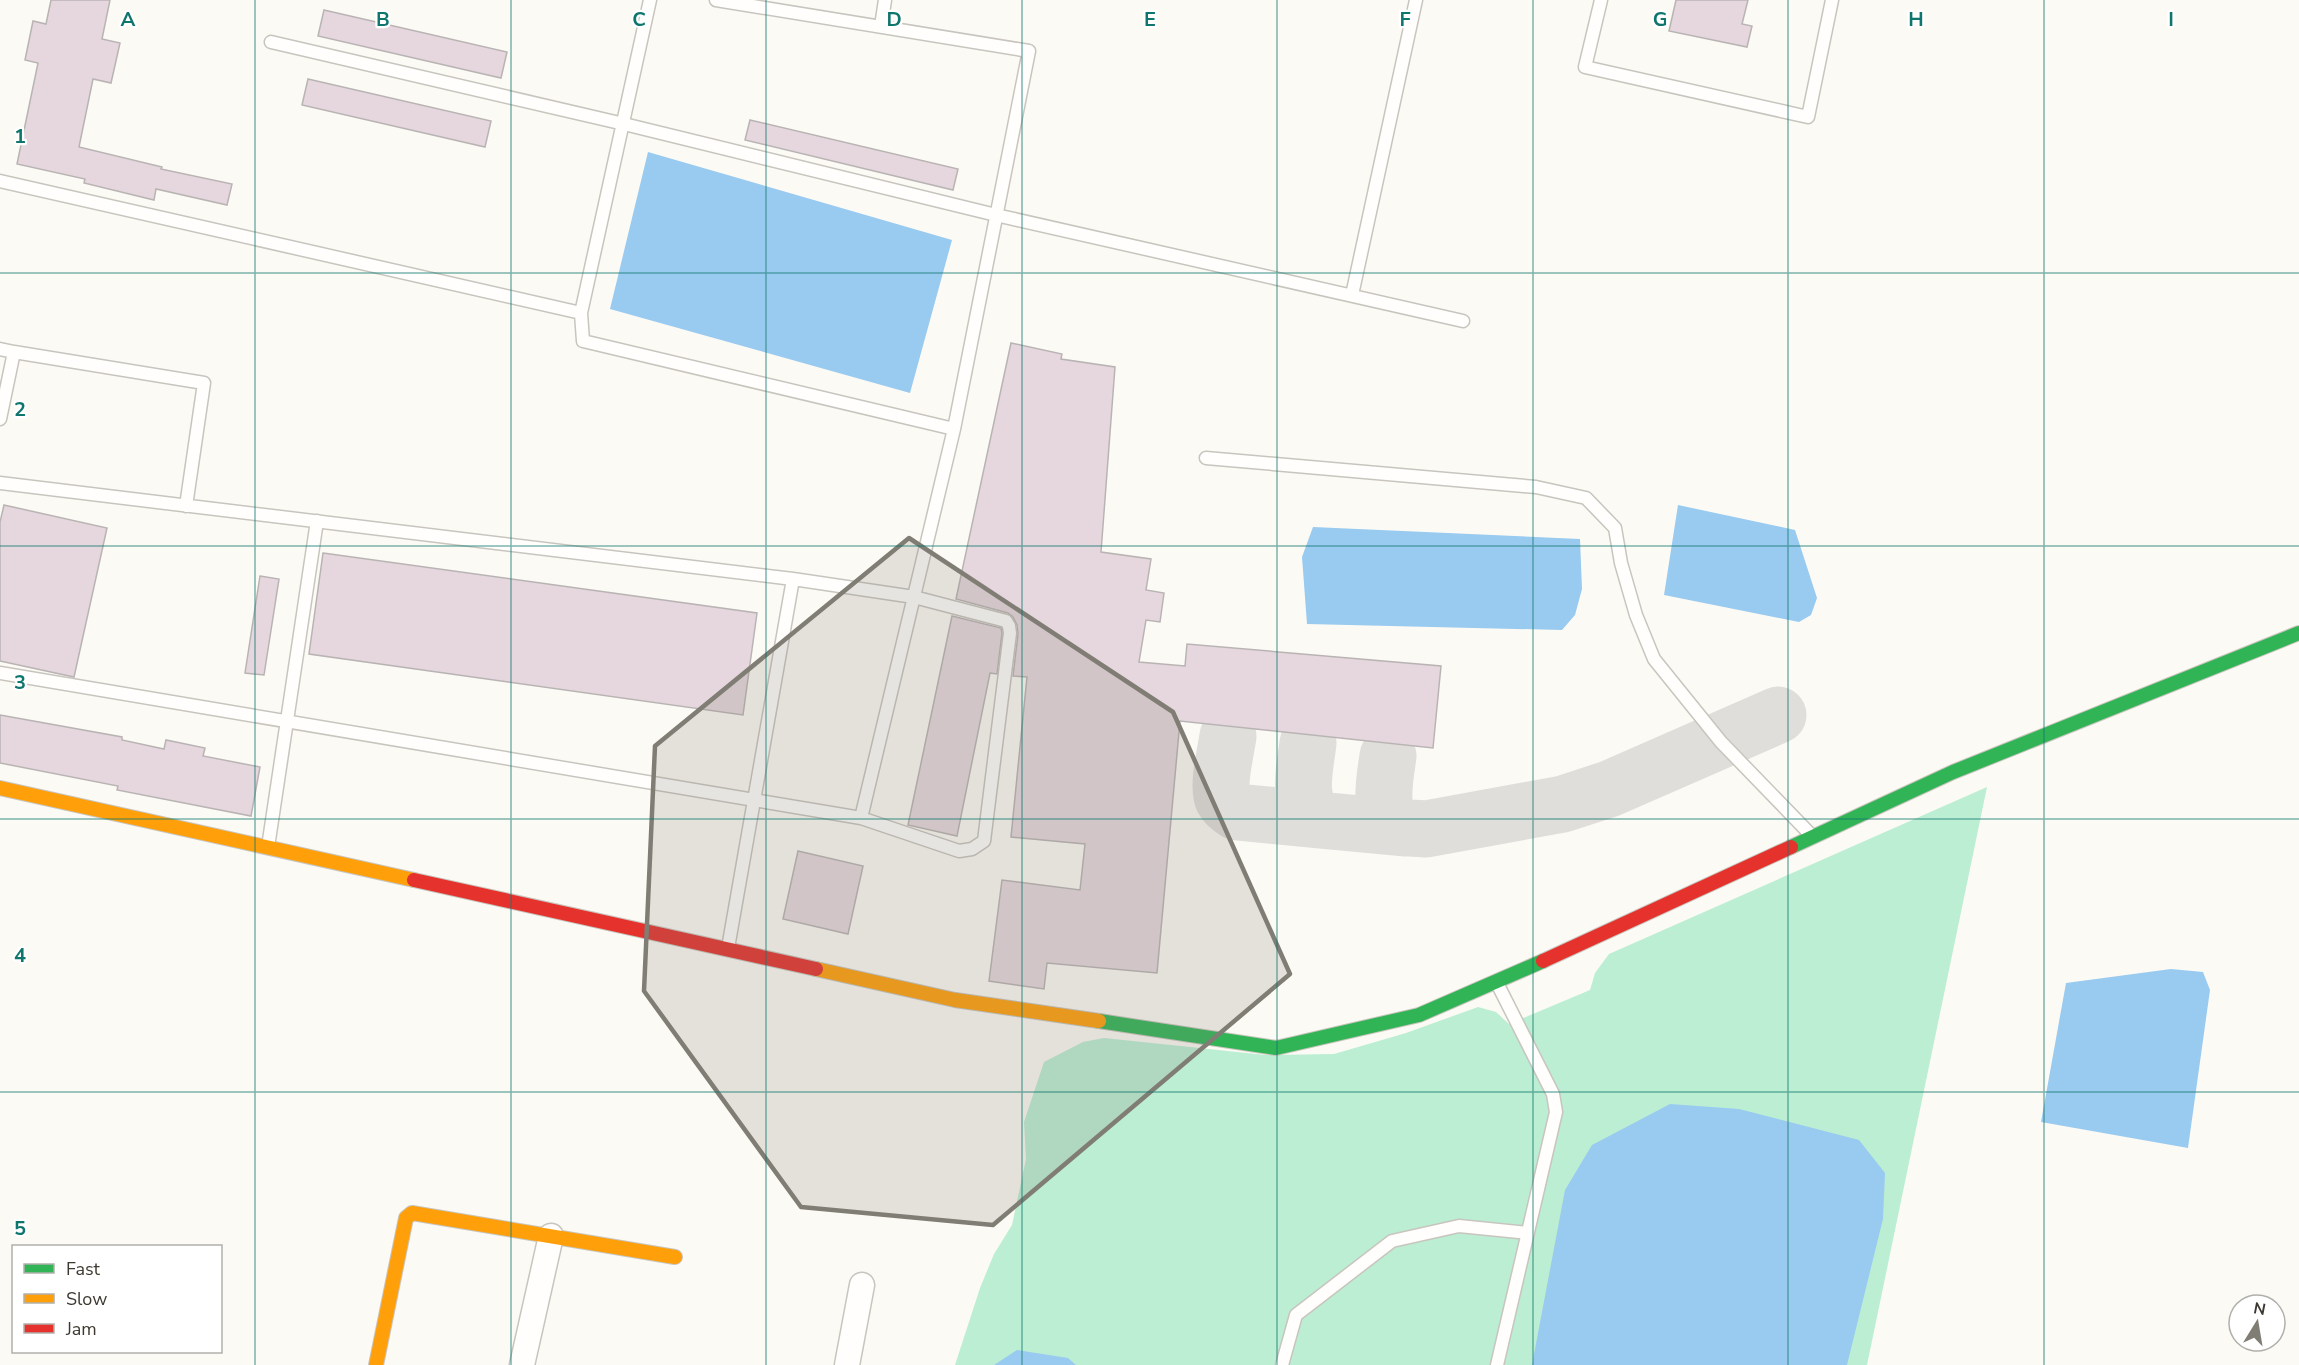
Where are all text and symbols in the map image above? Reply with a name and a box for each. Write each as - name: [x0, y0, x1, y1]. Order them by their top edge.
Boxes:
- text: A: [121, 6, 136, 33]
- text: B: [376, 6, 390, 33]
- text: C: [632, 6, 646, 33]
- text: D: [886, 6, 902, 33]
- text: E: [1144, 6, 1156, 33]
- text: F: [1399, 6, 1411, 33]
- text: G: [1653, 6, 1667, 33]
- text: H: [1908, 6, 1924, 33]
- text: I: [2168, 6, 2174, 33]
- text: 1: [14, 123, 26, 150]
- text: 2: [14, 396, 26, 423]
- text: 3: [14, 669, 26, 696]
- text: 4: [14, 942, 26, 969]
- text: 5: [14, 1215, 26, 1242]
- legend: [12, 1245, 222, 1353]
- text: Fast: [66, 1257, 101, 1281]
- text: Slow: [66, 1287, 107, 1311]
- north arrow: [2227, 1293, 2287, 1353]
- text: N: [2252, 1297, 2268, 1321]
- text: Jam: [65, 1317, 97, 1341]

